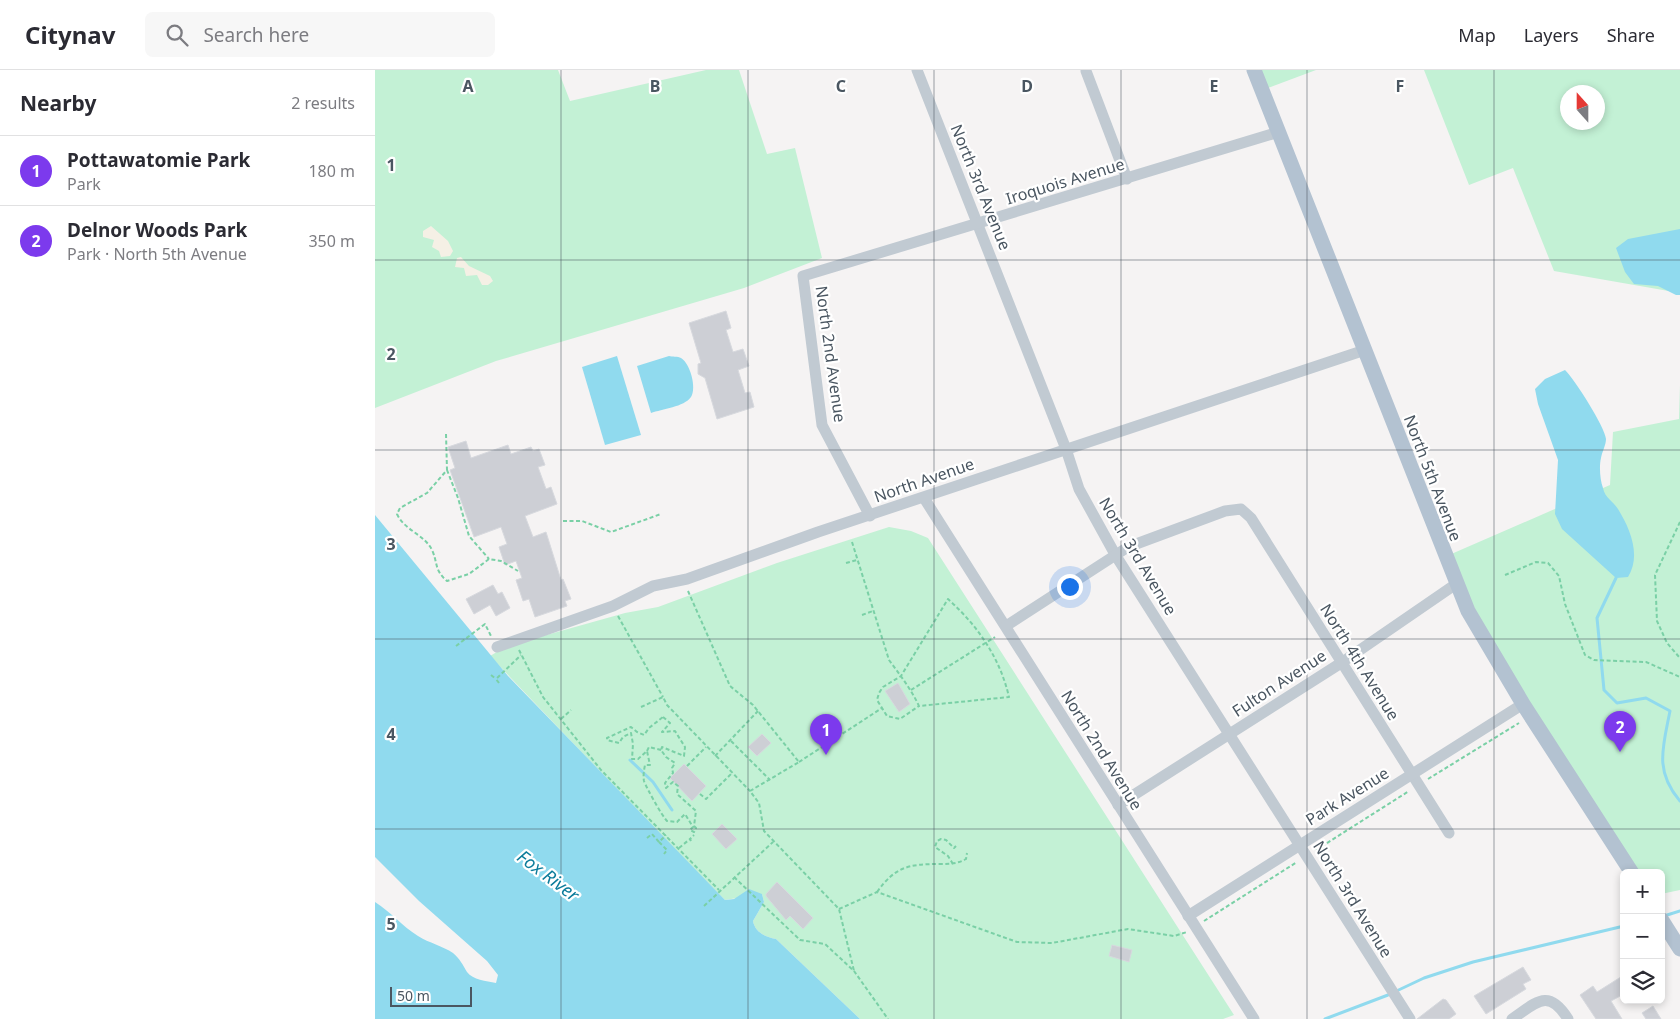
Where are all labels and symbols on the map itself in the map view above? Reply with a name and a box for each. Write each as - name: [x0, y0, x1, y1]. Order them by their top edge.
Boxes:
- text: A: [462, 75, 474, 97]
- text: B: [650, 75, 660, 97]
- text: C: [836, 75, 846, 97]
- text: D: [1021, 75, 1033, 97]
- text: E: [1210, 75, 1219, 97]
- text: F: [1396, 75, 1404, 97]
- north arrow: [1560, 85, 1605, 130]
- street label: North 3rd Avenue: [946, 121, 1016, 253]
- street label: Iroquois Avenue: [1003, 153, 1127, 209]
- text: 1: [386, 154, 396, 176]
- street label: North 2nd Avenue: [811, 284, 851, 424]
- text: 2: [386, 343, 396, 365]
- street label: North 5th Avenue: [1399, 412, 1467, 544]
- street label: North Avenue: [871, 453, 977, 507]
- street label: North 3rd Avenue: [1094, 493, 1182, 619]
- text: 3: [386, 533, 396, 555]
- your location: [1057, 574, 1083, 600]
- street label: North 4th Avenue: [1315, 600, 1405, 724]
- street label: Fulton Avenue: [1228, 644, 1330, 722]
- street label: North 2nd Avenue: [1056, 686, 1148, 814]
- pin: 2: [1604, 711, 1636, 752]
- pin: 1: [810, 714, 842, 755]
- text: 4: [386, 723, 396, 745]
- street label: Park Avenue: [1301, 762, 1393, 830]
- street label: North 3rd Avenue: [1308, 836, 1398, 962]
- water label: Fox River: [513, 844, 585, 907]
- text: 5: [386, 913, 396, 935]
- scale bar: [390, 984, 473, 1007]

